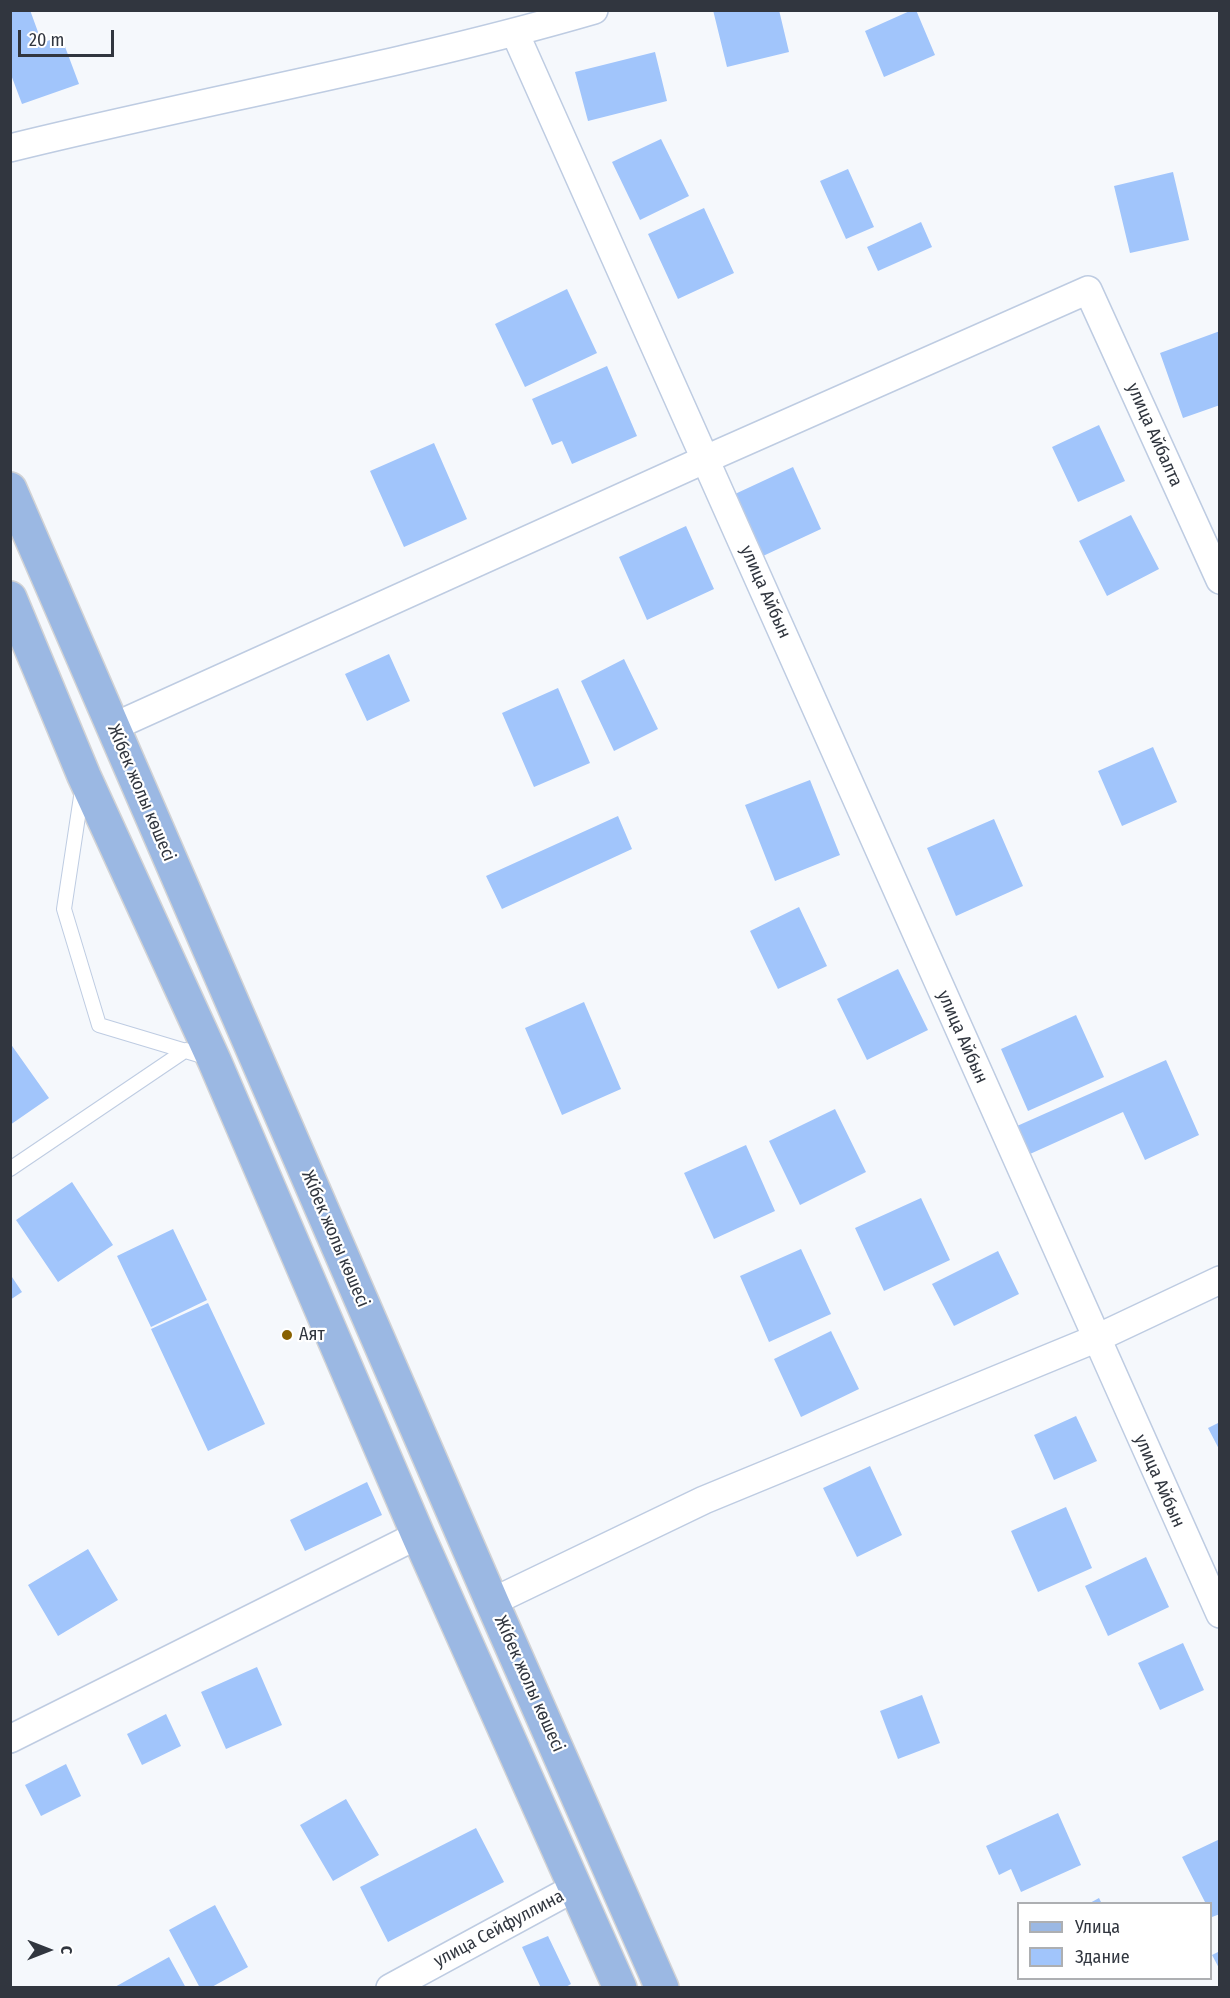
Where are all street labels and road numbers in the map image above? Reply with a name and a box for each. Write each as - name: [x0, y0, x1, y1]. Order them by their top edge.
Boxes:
- street label: улица Айбалта: [1122, 380, 1186, 490]
- street label: улица Айбын: [735, 542, 795, 642]
- street label: Жібек жолы көшесі: [102, 721, 180, 865]
- street label: улица Айбын: [932, 987, 992, 1087]
- street label: Жібек жолы көшесі: [296, 1167, 374, 1311]
- street label: улица Айбын: [1129, 1431, 1189, 1531]
- street label: Жібек жолы көшесі: [489, 1613, 569, 1755]
- street label: улица Сейфуллина: [430, 1886, 568, 1972]

